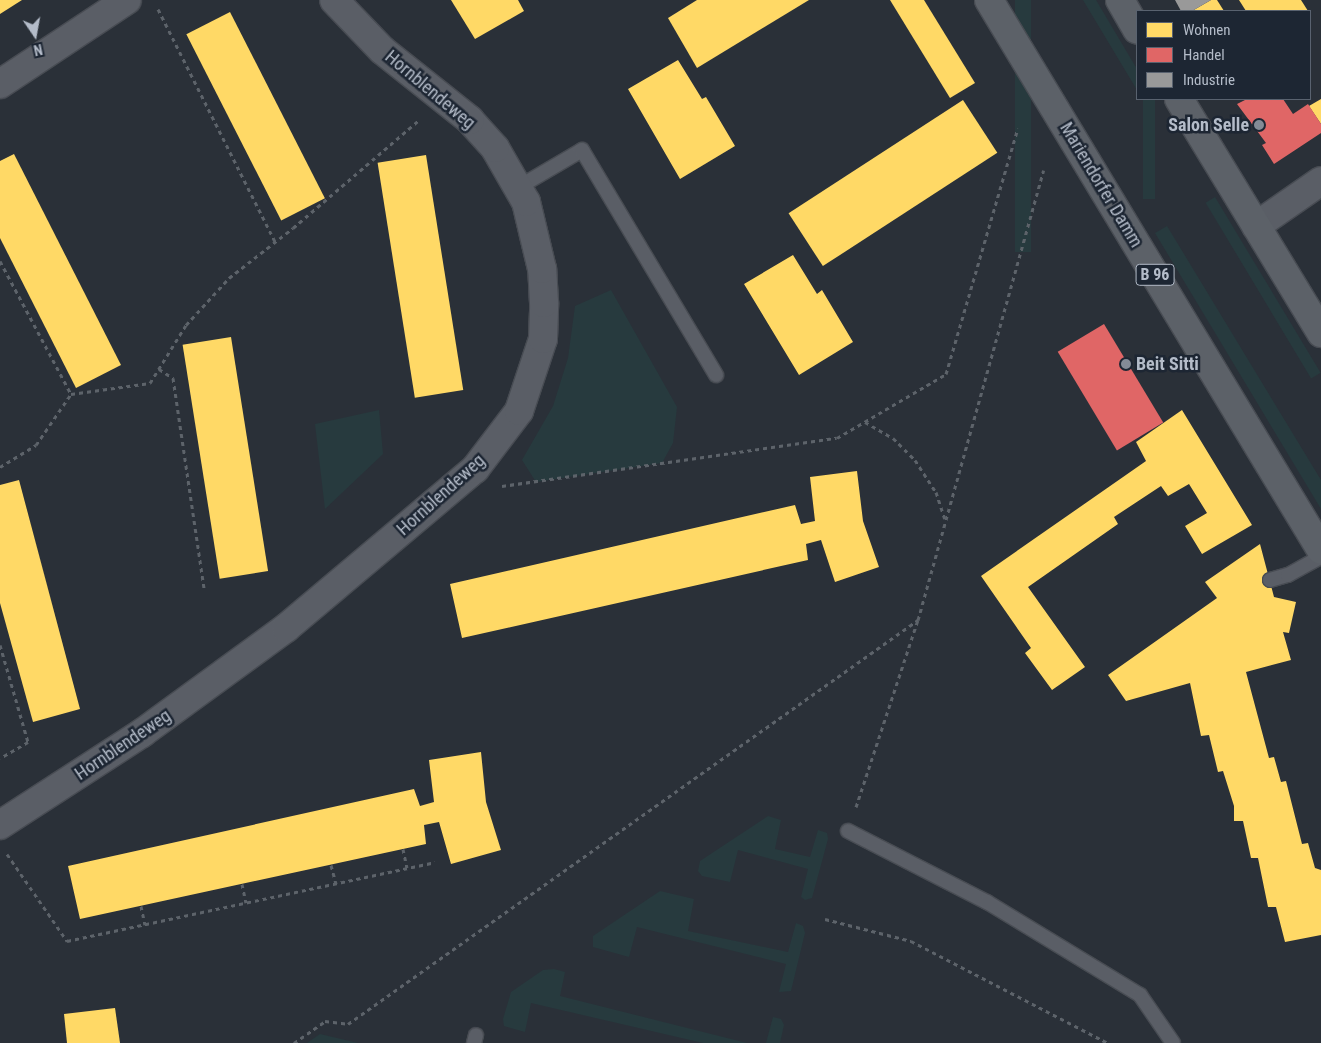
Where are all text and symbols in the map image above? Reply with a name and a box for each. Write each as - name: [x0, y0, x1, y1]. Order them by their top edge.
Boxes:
- north arrow: [10, 10, 60, 60]
- legend: [1136, 10, 1311, 100]
- text: Wohnen: [1183, 21, 1231, 39]
- text: N: [32, 41, 44, 58]
- street label: Hornblendeweg: [381, 46, 479, 134]
- text: Handel: [1183, 46, 1225, 64]
- text: Industrie: [1183, 71, 1235, 89]
- place label: Salon Selle: [1168, 114, 1249, 136]
- street label: Mariendorfer Damm: [1055, 119, 1147, 251]
- marker: Salon Selle: [1253, 119, 1265, 131]
- road number: B 96: [1135, 262, 1175, 288]
- place label: Beit Sitti: [1136, 353, 1199, 375]
- marker: Beit Sitti: [1120, 358, 1132, 370]
- street label: Hornblendeweg: [393, 450, 489, 540]
- street label: Hornblendeweg: [71, 705, 175, 785]

